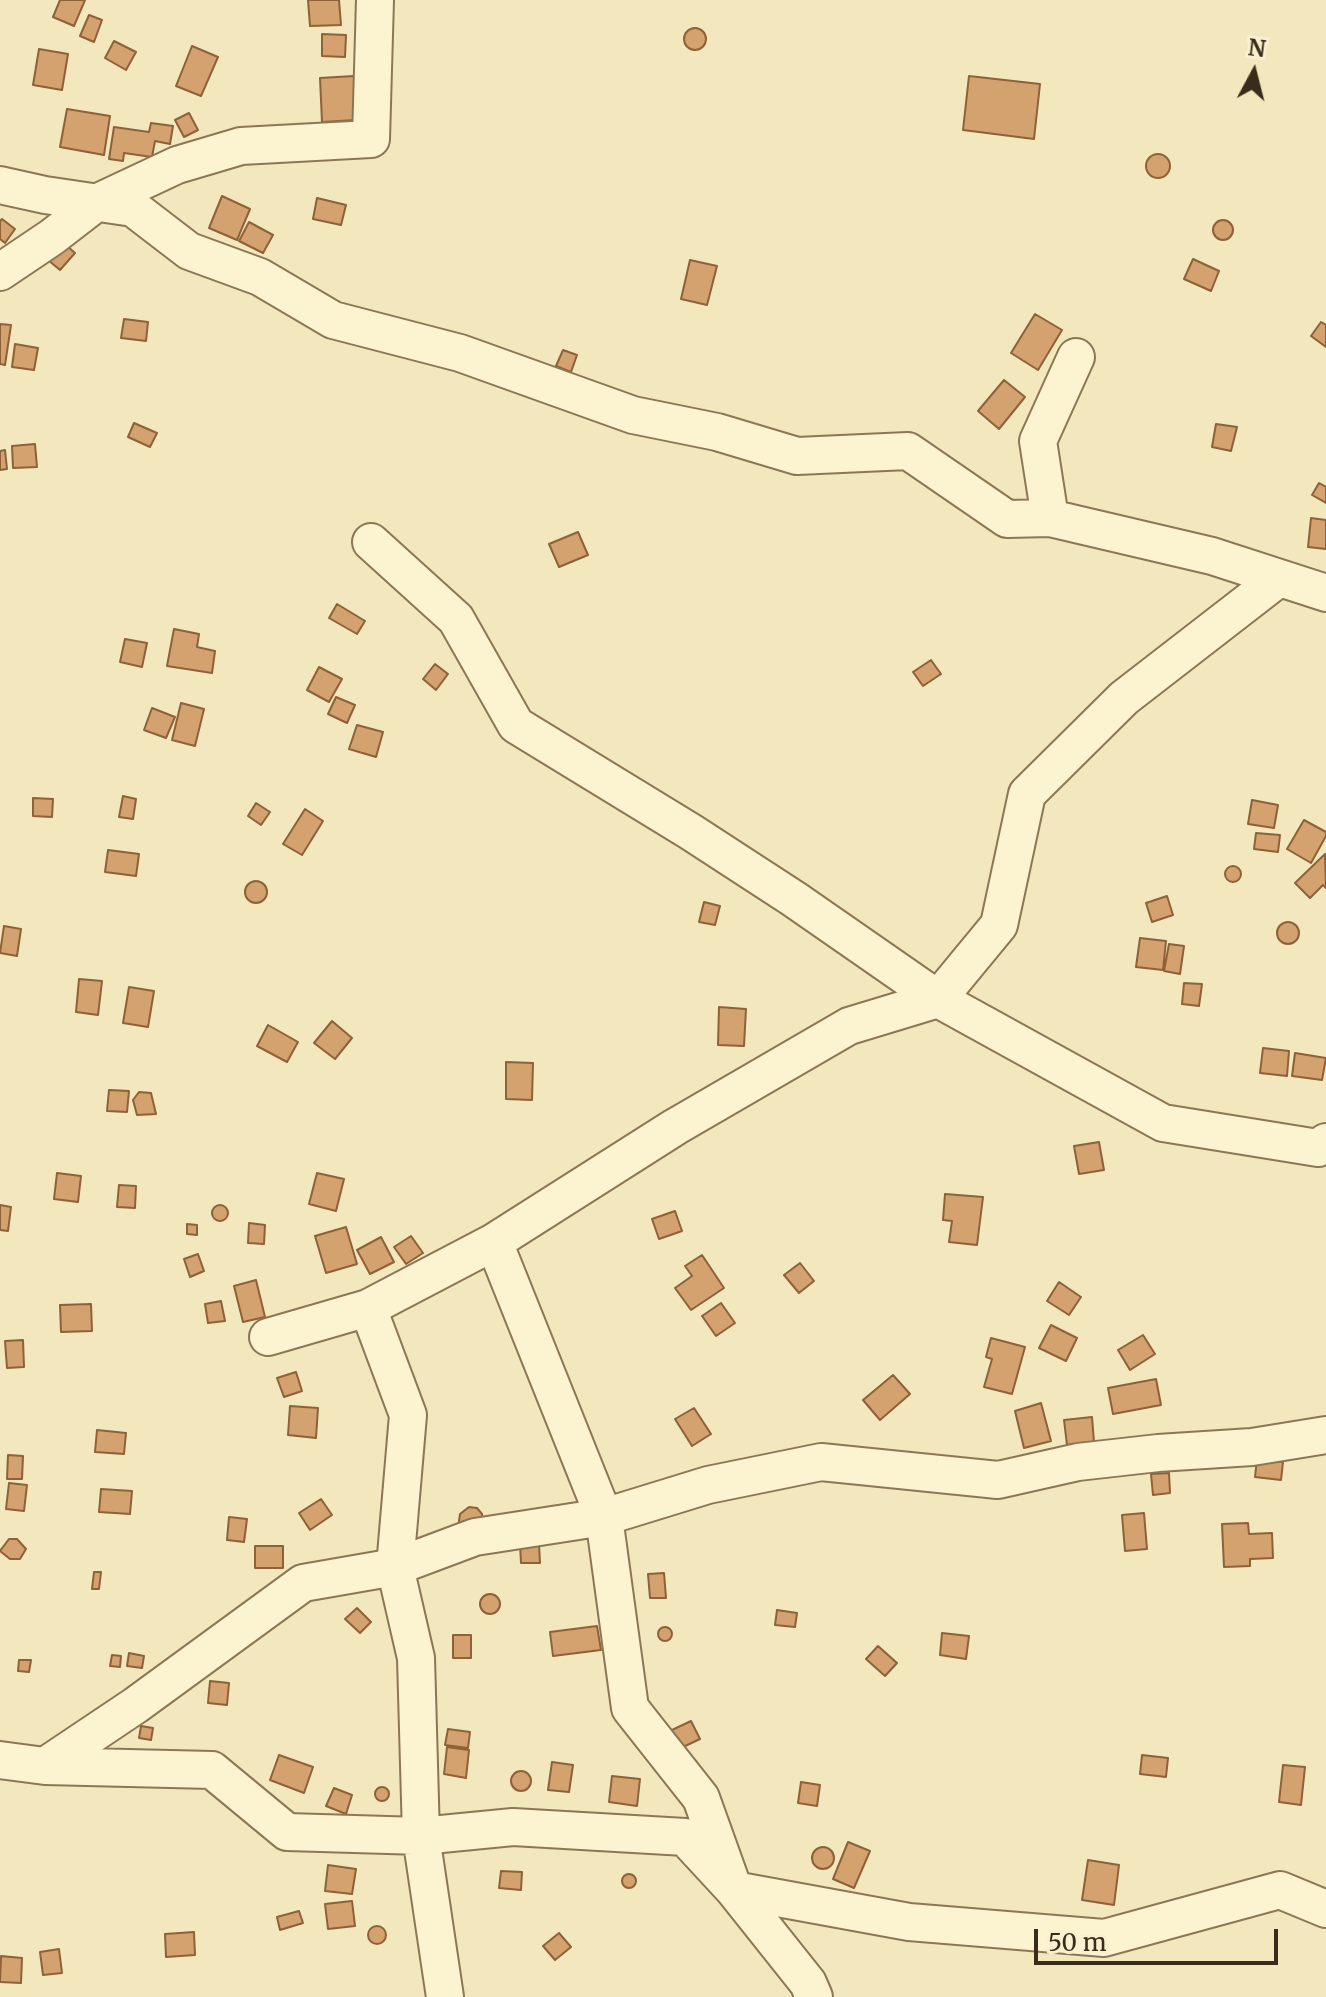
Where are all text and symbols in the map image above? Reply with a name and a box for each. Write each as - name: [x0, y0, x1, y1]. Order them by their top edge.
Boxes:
- north arrow: [1214, 32, 1294, 112]
- text: N: [1247, 33, 1267, 63]
- scale bar: [1038, 1913, 1282, 1963]
- text: 50 m: [1048, 1927, 1107, 1958]

